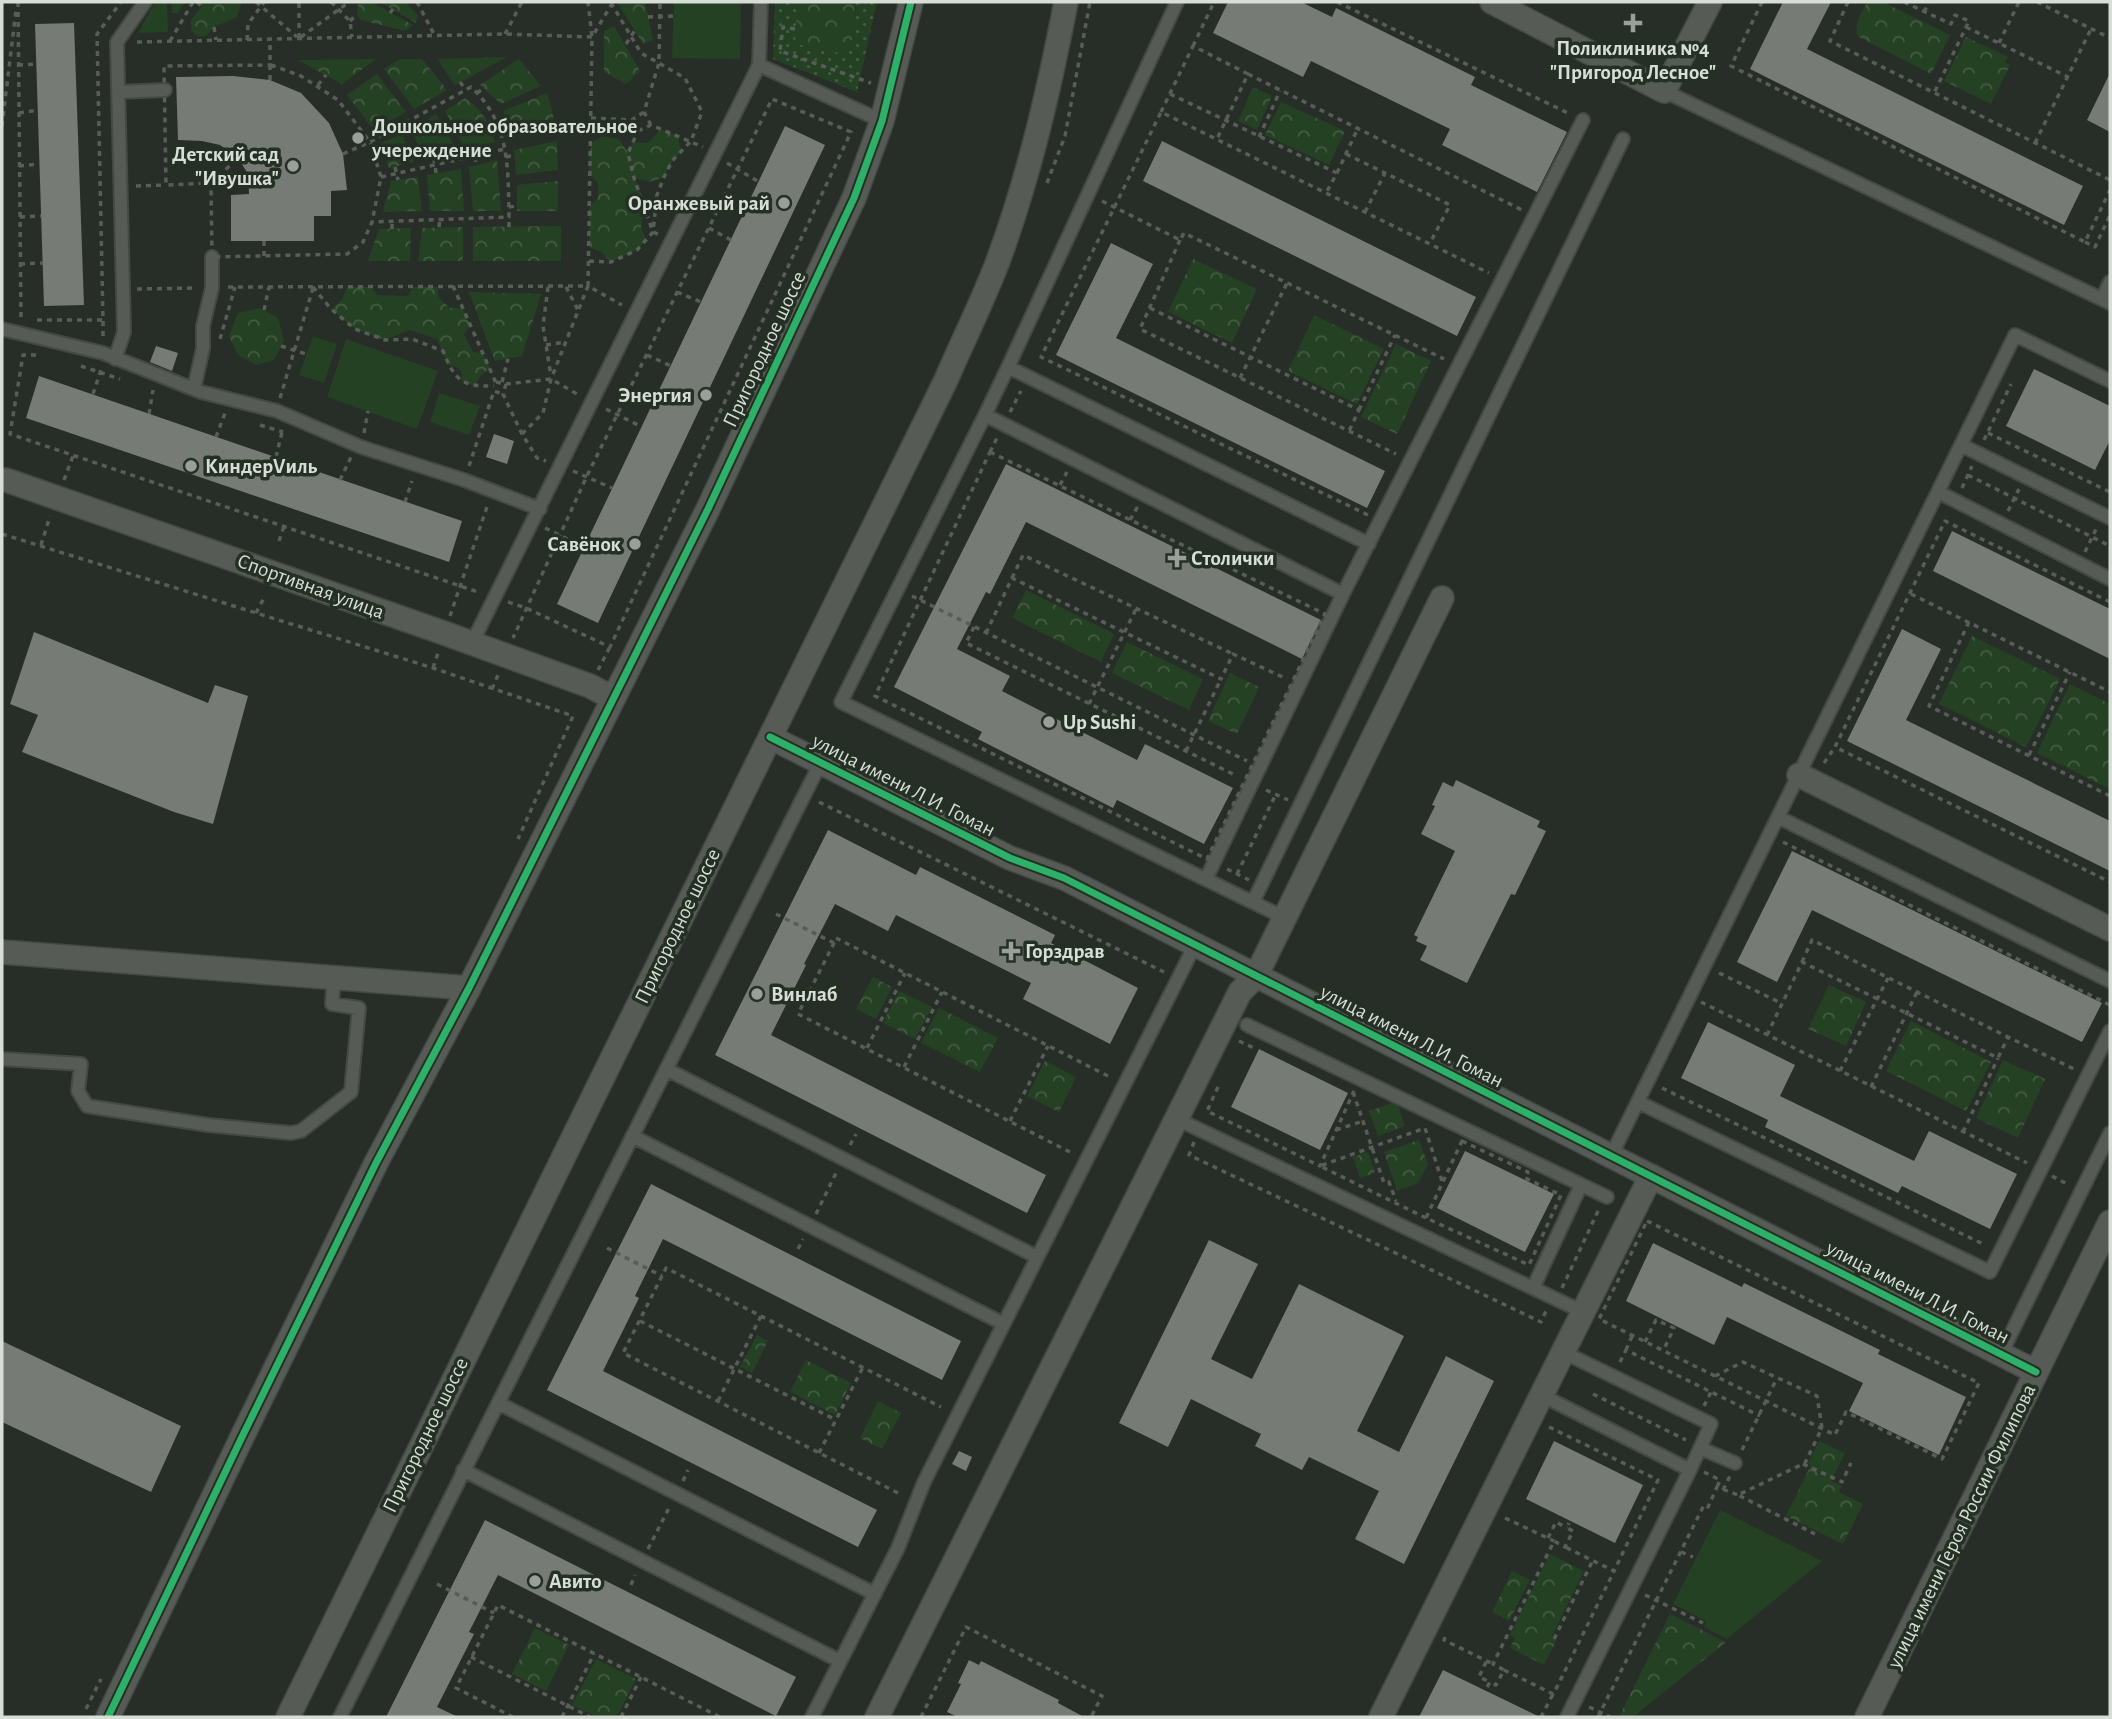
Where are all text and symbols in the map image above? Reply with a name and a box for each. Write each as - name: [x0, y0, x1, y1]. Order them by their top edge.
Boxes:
- marker: Поликлиника №4 "Пригород Лесное": [1623, 13, 1643, 33]
- place label: Поликлиника №4 "Пригород Лесное": [1550, 38, 1716, 83]
- place label: Дошкольное образовательное учереждение: [371, 116, 638, 161]
- marker: Дошкольное образовательное учереждение: [350, 130, 366, 146]
- place label: Детский сад "Ивушка": [172, 144, 279, 189]
- marker: Детский сад "Ивушка": [285, 158, 301, 174]
- place label: Оранжевый рай: [628, 193, 770, 214]
- marker: Оранжевый рай: [776, 195, 792, 211]
- street label: Пригородное шоссе: [719, 268, 810, 430]
- place label: Энергия: [618, 385, 692, 406]
- marker: Энергия: [698, 387, 714, 403]
- place label: КиндерVиль: [205, 456, 317, 477]
- marker: КиндерVиль: [183, 458, 199, 474]
- place label: Савёнок: [547, 534, 622, 555]
- marker: Савёнок: [627, 536, 643, 552]
- place label: Столички: [1191, 548, 1275, 569]
- street label: Спортивная улица: [234, 550, 388, 623]
- marker: Столички: [1169, 550, 1185, 566]
- place label: Up Sushi: [1063, 712, 1136, 733]
- marker: Up Sushi: [1041, 714, 1057, 730]
- street label: улица имени Л.И. Гоман: [808, 730, 999, 841]
- street label: Пригородное шоссе: [631, 845, 724, 1007]
- place label: Горздрав: [1025, 941, 1104, 962]
- marker: Горздрав: [1003, 943, 1019, 959]
- street label: улица имени Л.И. Гоман: [1316, 981, 1507, 1092]
- place label: Винлаб: [771, 984, 838, 1005]
- marker: Винлаб: [749, 986, 765, 1002]
- street label: улица имени Л.И. Гоман: [1822, 1237, 2013, 1348]
- street label: Пригородное шоссе: [379, 1354, 472, 1516]
- street label: улица имени Героя России Филипова: [1883, 1381, 2040, 1672]
- place label: Авито: [549, 1571, 601, 1592]
- marker: Авито: [527, 1573, 543, 1589]

